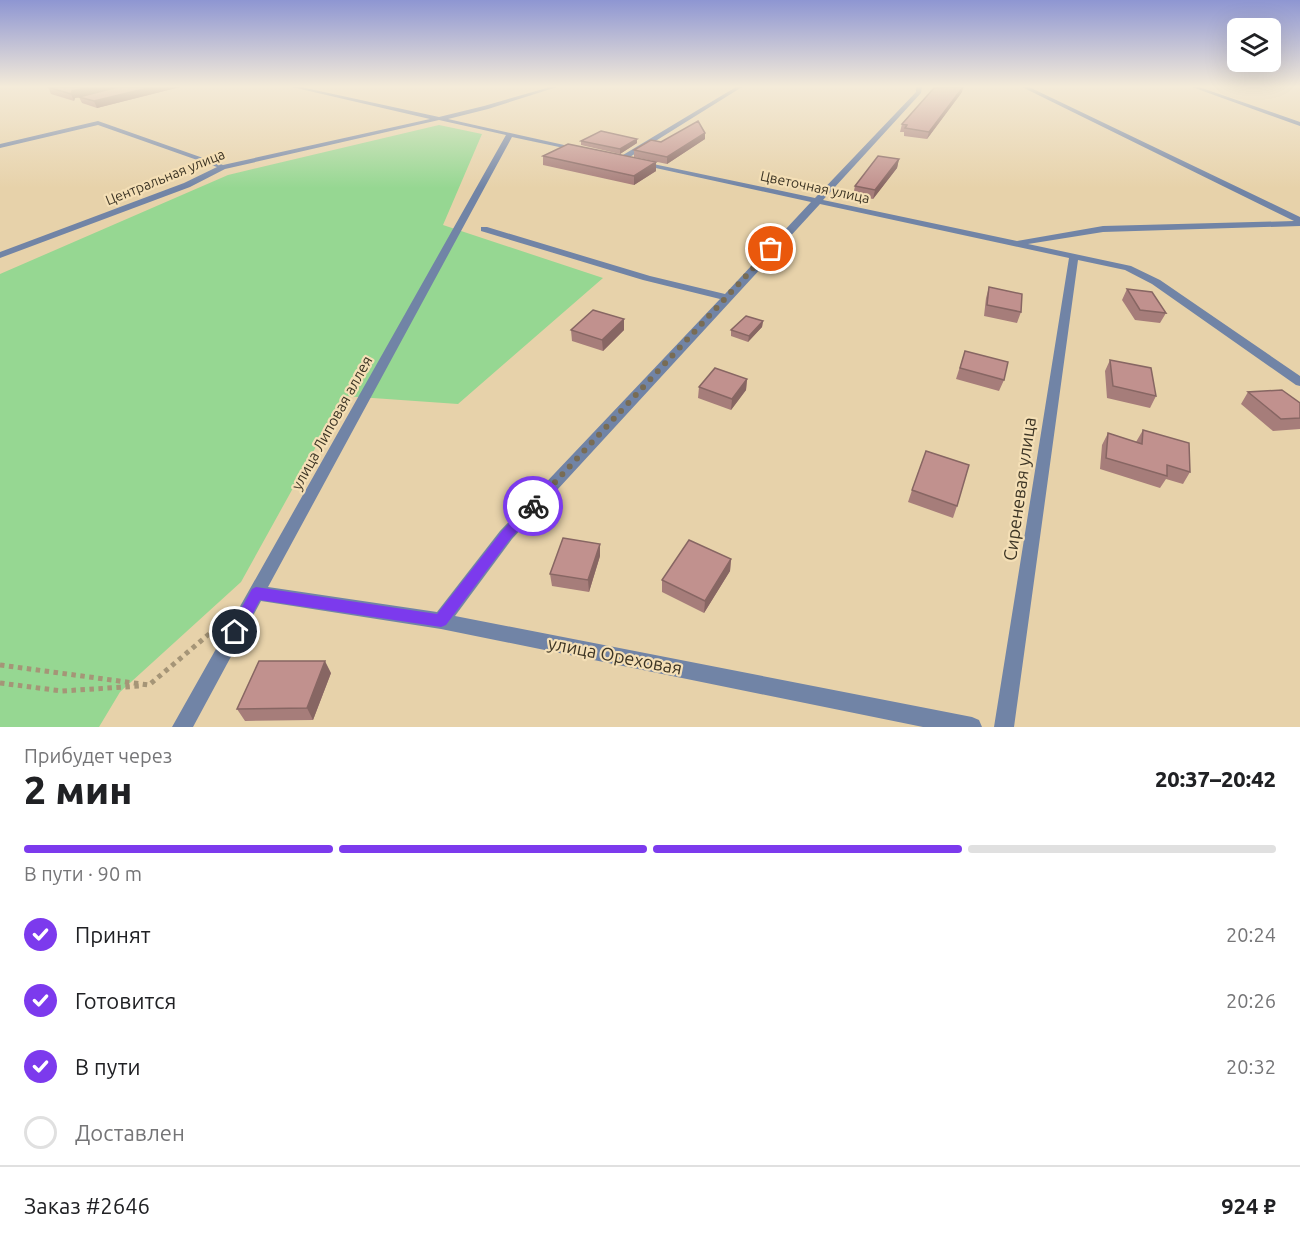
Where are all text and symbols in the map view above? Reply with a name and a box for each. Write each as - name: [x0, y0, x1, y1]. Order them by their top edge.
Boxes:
- map controls: [1227, 18, 1281, 72]
- button: layers: [1227, 18, 1281, 72]
- street label: Центральная улица: [103, 146, 227, 208]
- street label: Цветочная улица: [759, 168, 871, 206]
- pin: [745, 223, 796, 274]
- icon: bag: [754, 232, 787, 265]
- street label: улица Липовая аллея: [288, 353, 375, 493]
- street label: Сиреневая улица: [999, 416, 1039, 562]
- courier: [503, 476, 563, 536]
- icon: bike: [517, 490, 550, 523]
- pin: [209, 606, 260, 657]
- icon: home: [218, 615, 251, 648]
- street label: улица Ореховая: [547, 632, 684, 678]
- text: Прибудет через: [24, 744, 172, 767]
- text: 20:37–20:42: [1155, 766, 1276, 791]
- text: 2 мин: [24, 768, 132, 811]
- text: В пути · 90 m: [24, 862, 142, 885]
- icon: check: [24, 918, 57, 951]
- text: Принят: [75, 922, 151, 947]
- text: 20:24: [1226, 923, 1276, 946]
- icon: check: [24, 984, 57, 1017]
- text: Готовится: [75, 988, 176, 1013]
- text: 20:26: [1226, 989, 1276, 1012]
- icon: check: [24, 1050, 57, 1083]
- text: В пути: [75, 1054, 141, 1079]
- text: 20:32: [1226, 1055, 1276, 1078]
- text: Доставлен: [75, 1120, 185, 1145]
- text: Заказ #2646: [24, 1193, 150, 1218]
- text: 924 ₽: [1221, 1193, 1276, 1218]

